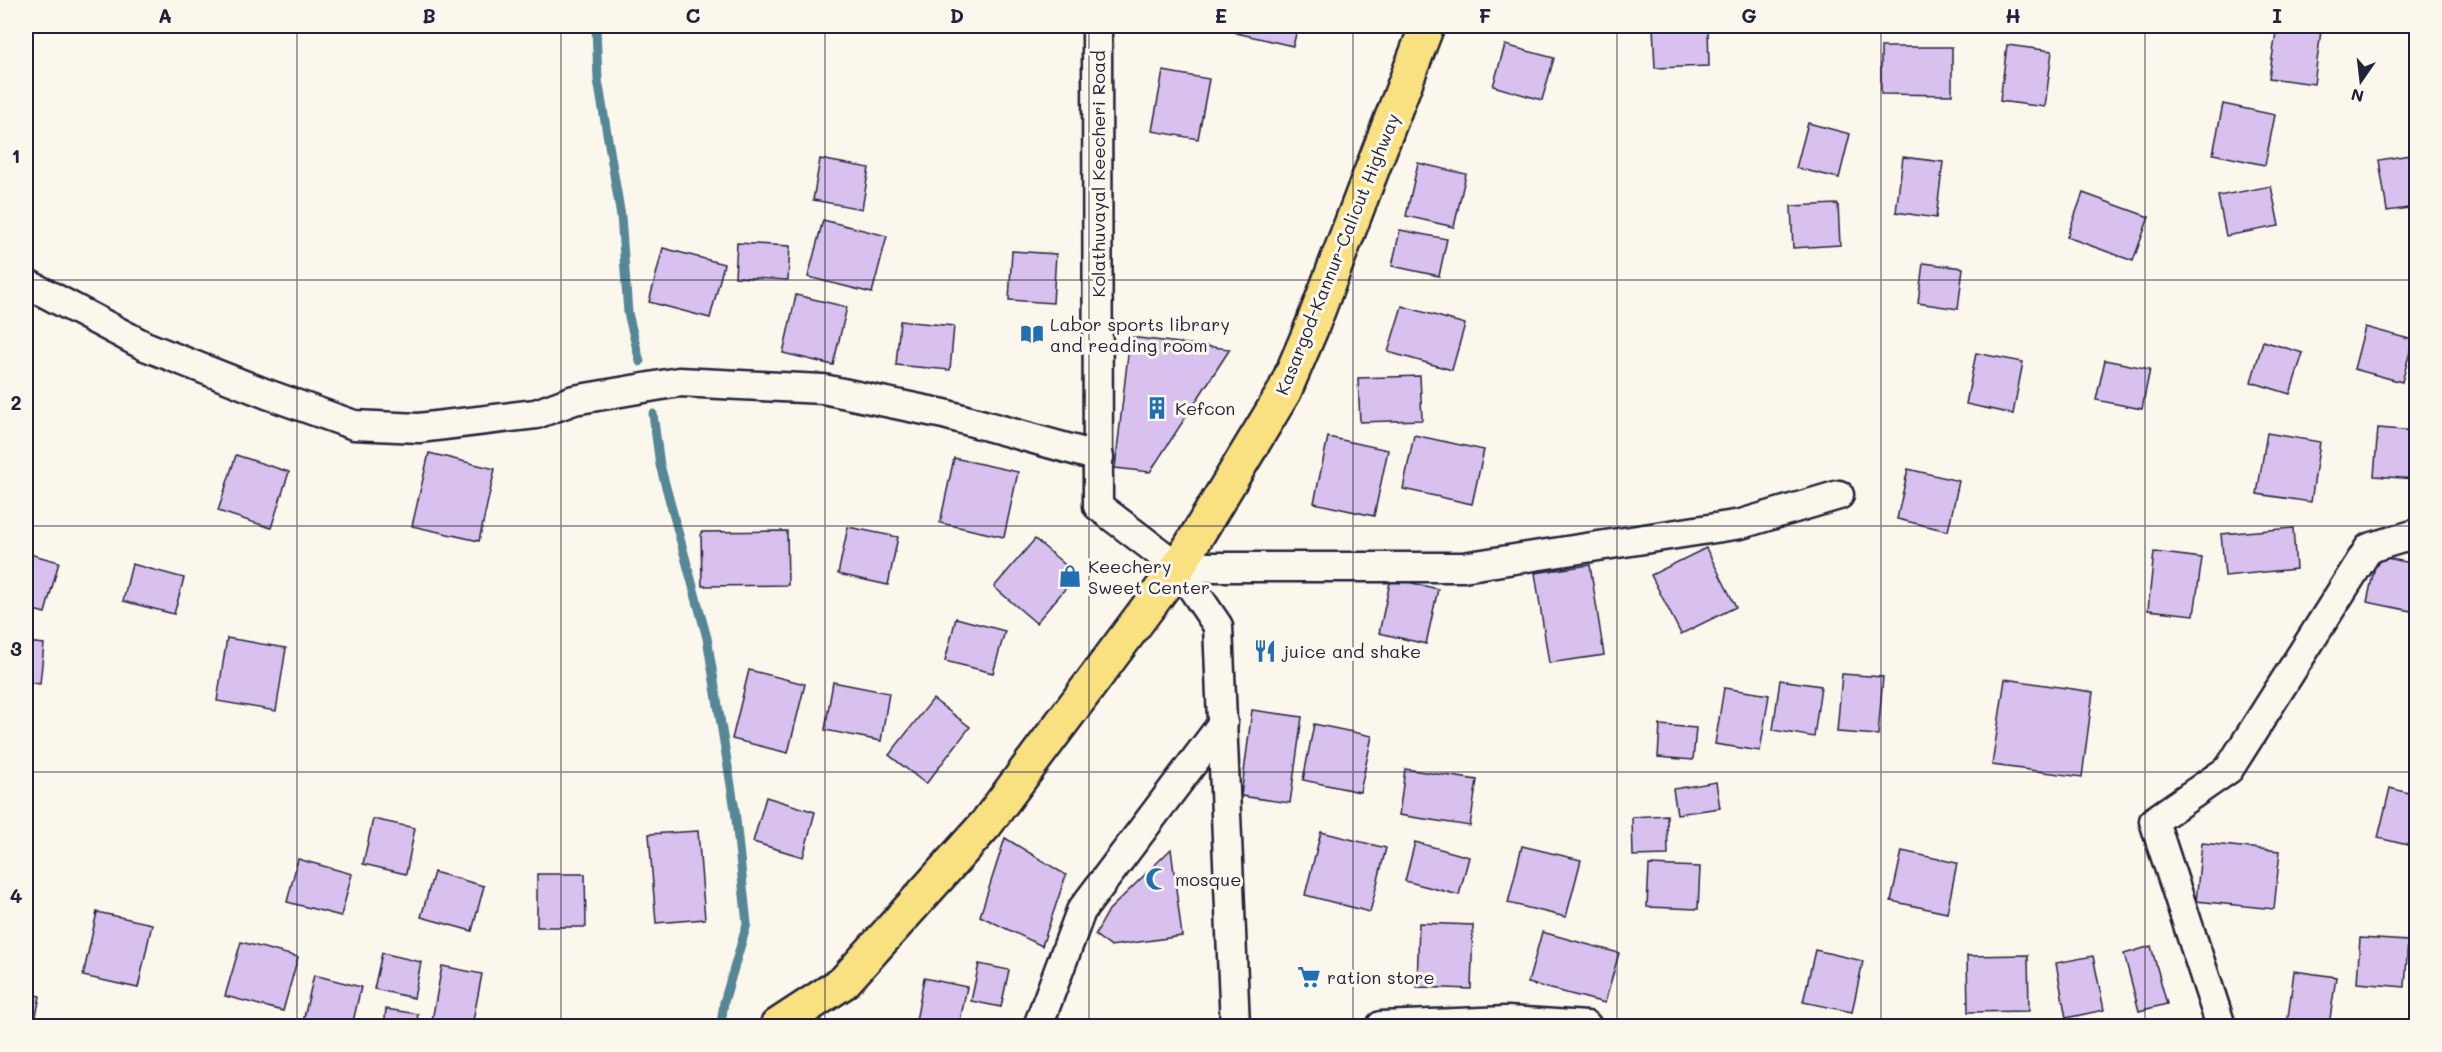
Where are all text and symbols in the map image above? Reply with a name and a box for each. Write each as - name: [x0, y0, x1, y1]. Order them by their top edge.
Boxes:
- text: A: [158, 2, 172, 28]
- text: B: [422, 2, 436, 28]
- text: C: [686, 2, 701, 28]
- text: D: [950, 2, 964, 28]
- text: E: [1215, 2, 1227, 28]
- text: F: [1479, 2, 1492, 28]
- text: G: [1741, 2, 1757, 28]
- text: H: [2005, 2, 2021, 28]
- text: I: [2272, 2, 2282, 28]
- street label: Kolathuvayal Keecheri Road: [1086, 50, 1110, 298]
- north arrow: [2331, 51, 2391, 111]
- text: N: [2349, 84, 2366, 108]
- street label: Kasargod-Kannur-Calicut Highway: [1269, 110, 1405, 398]
- text: 1: [12, 142, 20, 168]
- place label: Labor sports library and reading room: [1050, 312, 1230, 357]
- library icon: Labor sports library and reading room: [1019, 321, 1045, 347]
- text: 2: [10, 389, 22, 415]
- building icon: Kefcon: [1144, 395, 1170, 421]
- place label: Kefcon: [1175, 396, 1235, 420]
- place label: Keechery Sweet Center: [1088, 554, 1210, 599]
- shop icon: Keechery Sweet Center: [1057, 563, 1083, 589]
- text: 3: [10, 635, 22, 661]
- restaurant icon: juice and shake: [1252, 638, 1278, 664]
- place label: juice and shake: [1281, 639, 1421, 663]
- mosque icon: mosque: [1144, 866, 1170, 892]
- place label: mosque: [1175, 867, 1241, 891]
- text: 4: [10, 882, 23, 908]
- supermarket icon: ration store: [1296, 964, 1322, 990]
- place label: ration store: [1327, 965, 1435, 989]

